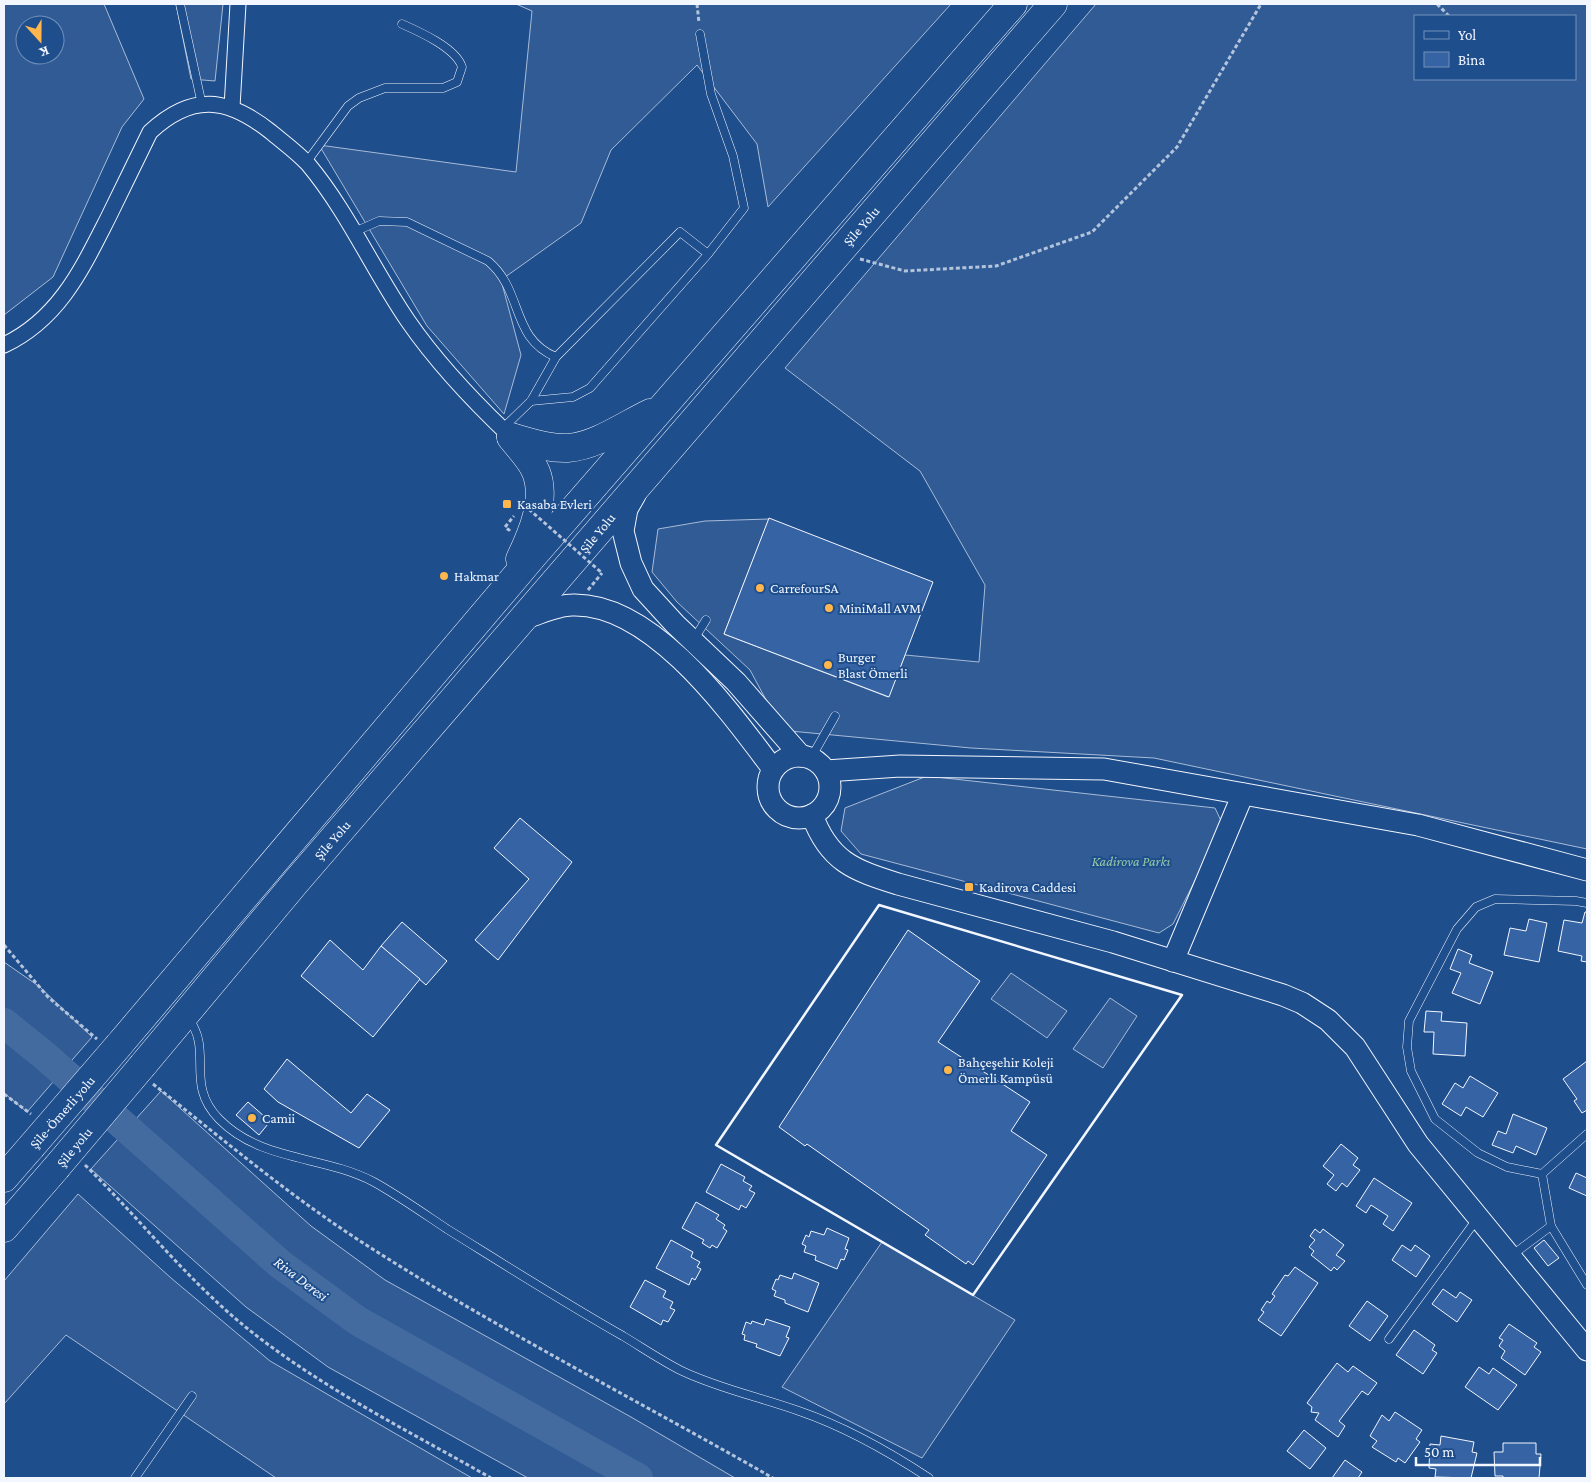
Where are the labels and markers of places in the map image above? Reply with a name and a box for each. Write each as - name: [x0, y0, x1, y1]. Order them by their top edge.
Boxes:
- place label: Kasaba Evleri: [517, 496, 592, 512]
- marker: Kasaba Evleri: [501, 498, 513, 510]
- place label: Hakmar: [454, 568, 499, 584]
- marker: Hakmar: [438, 570, 450, 582]
- place label: CarrefourSA: [770, 580, 838, 596]
- marker: CarrefourSA: [754, 582, 766, 594]
- place label: MiniMall AVM: [839, 600, 921, 616]
- marker: MiniMall AVM: [823, 602, 835, 614]
- place label: Burger Blast Ömerli: [838, 649, 908, 681]
- marker: Burger Blast Ömerli: [822, 659, 834, 671]
- place label: Kadirova Caddesi: [979, 879, 1077, 895]
- marker: Kadirova Caddesi: [963, 881, 975, 893]
- place label: Bahçeşehir Koleji Ömerli Kampüsü: [958, 1054, 1054, 1086]
- marker: Bahçeşehir Koleji Ömerli Kampüsü: [942, 1064, 954, 1076]
- place label: Camii: [262, 1110, 296, 1126]
- marker: Camii: [246, 1112, 258, 1124]

